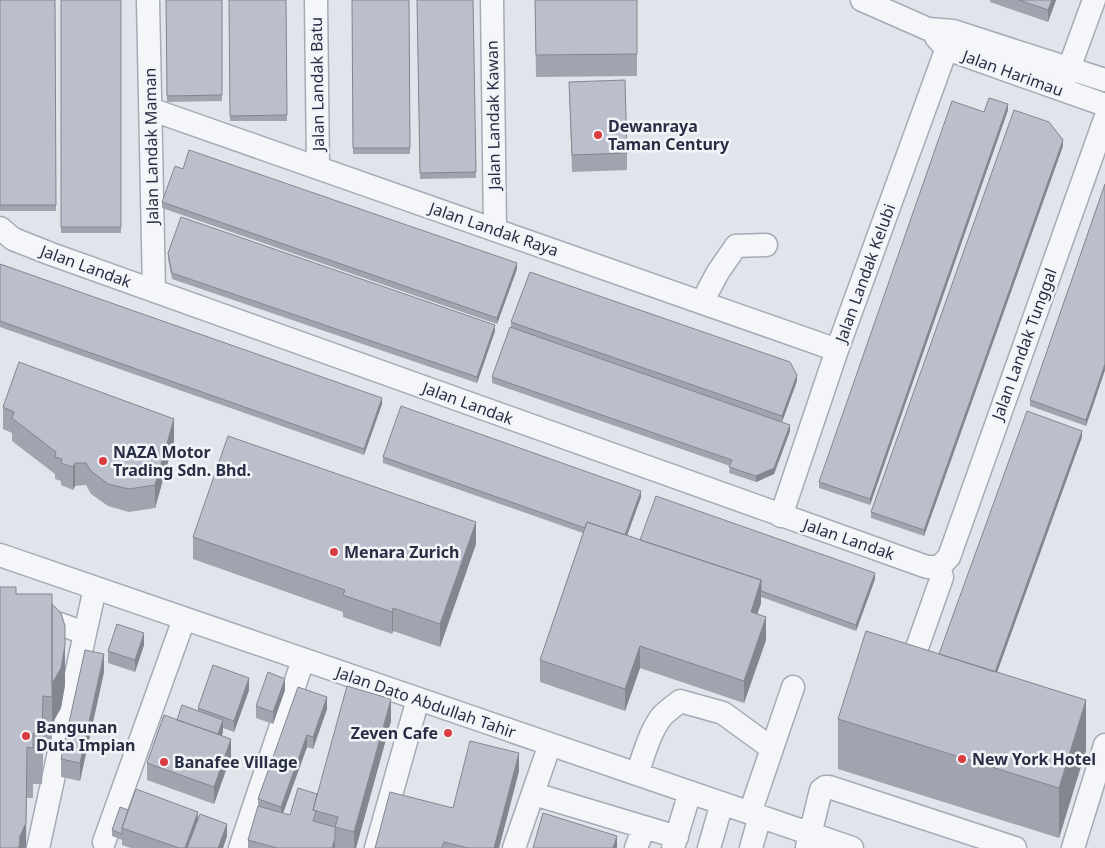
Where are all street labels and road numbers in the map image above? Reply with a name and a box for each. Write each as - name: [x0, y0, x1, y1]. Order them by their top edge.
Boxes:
- street label: Jalan Landak Batu: [305, 17, 329, 153]
- street label: Jalan Landak Kawan: [481, 40, 505, 192]
- street label: Jalan Harimau: [958, 44, 1067, 101]
- street label: Jalan Landak Maman: [139, 68, 163, 226]
- street label: Jalan Landak Raya: [425, 196, 562, 261]
- street label: Jalan Landak Kelubi: [829, 201, 900, 347]
- street label: Jalan Landak: [36, 239, 135, 293]
- street label: Jalan Landak Tunggal: [986, 265, 1062, 425]
- street label: Jalan Landak: [418, 376, 517, 430]
- street label: Jalan Landak: [799, 512, 898, 565]
- street label: Jalan Dato Abdullah Tahir: [331, 660, 519, 743]

